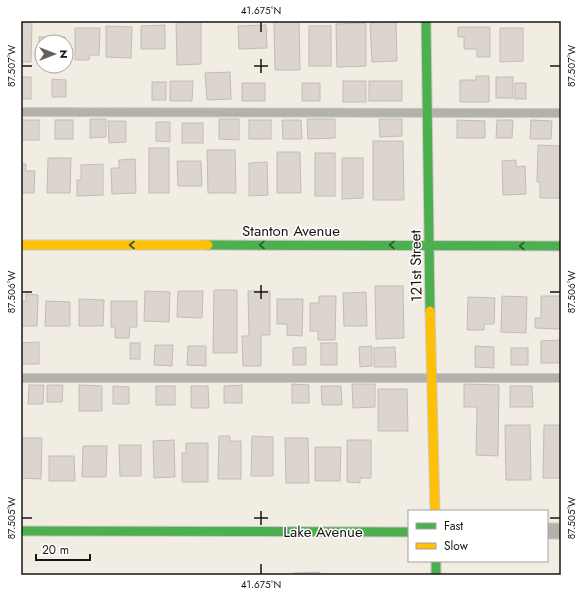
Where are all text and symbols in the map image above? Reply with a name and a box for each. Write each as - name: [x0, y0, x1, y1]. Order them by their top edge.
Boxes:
- text: 41.675°N: [241, 3, 281, 18]
- north arrow: [34, 34, 74, 74]
- text: 87.507°W: [4, 45, 19, 87]
- text: 87.507°W: [564, 45, 579, 87]
- text: N: [56, 50, 72, 58]
- street label: Stanton Avenue: [242, 220, 340, 242]
- street label: 121st Street: [404, 229, 428, 302]
- one-way arrow: [129, 241, 135, 249]
- one-way arrow: [259, 241, 265, 249]
- one-way arrow: [389, 241, 395, 249]
- one-way arrow: [519, 242, 525, 250]
- text: 87.506°W: [4, 271, 19, 313]
- text: 87.506°W: [564, 271, 579, 313]
- text: 87.505°W: [4, 497, 19, 539]
- text: 87.505°W: [564, 497, 579, 539]
- legend: [408, 510, 548, 562]
- text: Fast: [444, 517, 463, 535]
- street label: Lake Avenue: [283, 521, 363, 543]
- scale bar: [36, 536, 90, 562]
- text: Slow: [444, 537, 469, 555]
- text: 20 m: [42, 541, 69, 559]
- text: 41.675°N: [241, 577, 281, 592]

